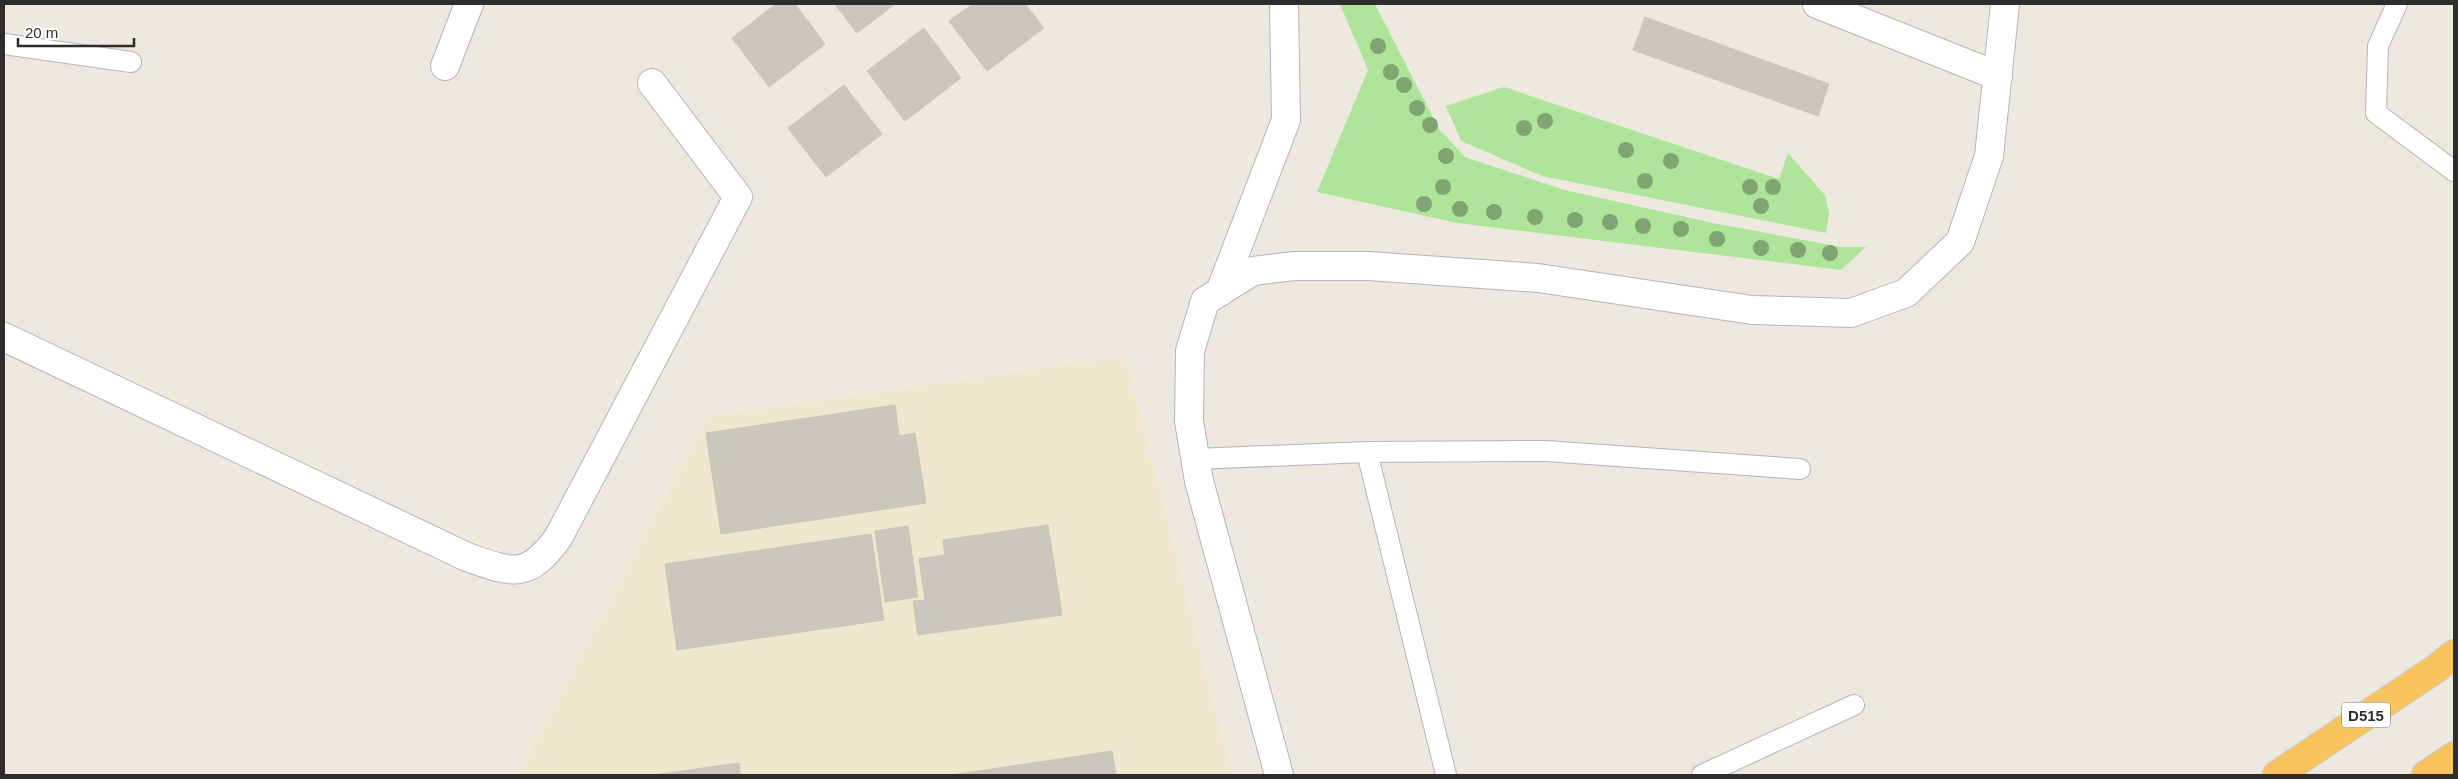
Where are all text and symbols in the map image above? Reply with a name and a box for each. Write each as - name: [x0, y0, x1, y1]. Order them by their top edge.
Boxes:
- scale bar: [18, 15, 134, 47]
- text: 20 m: [25, 24, 58, 41]
- road number: D515: [2342, 702, 2390, 728]

